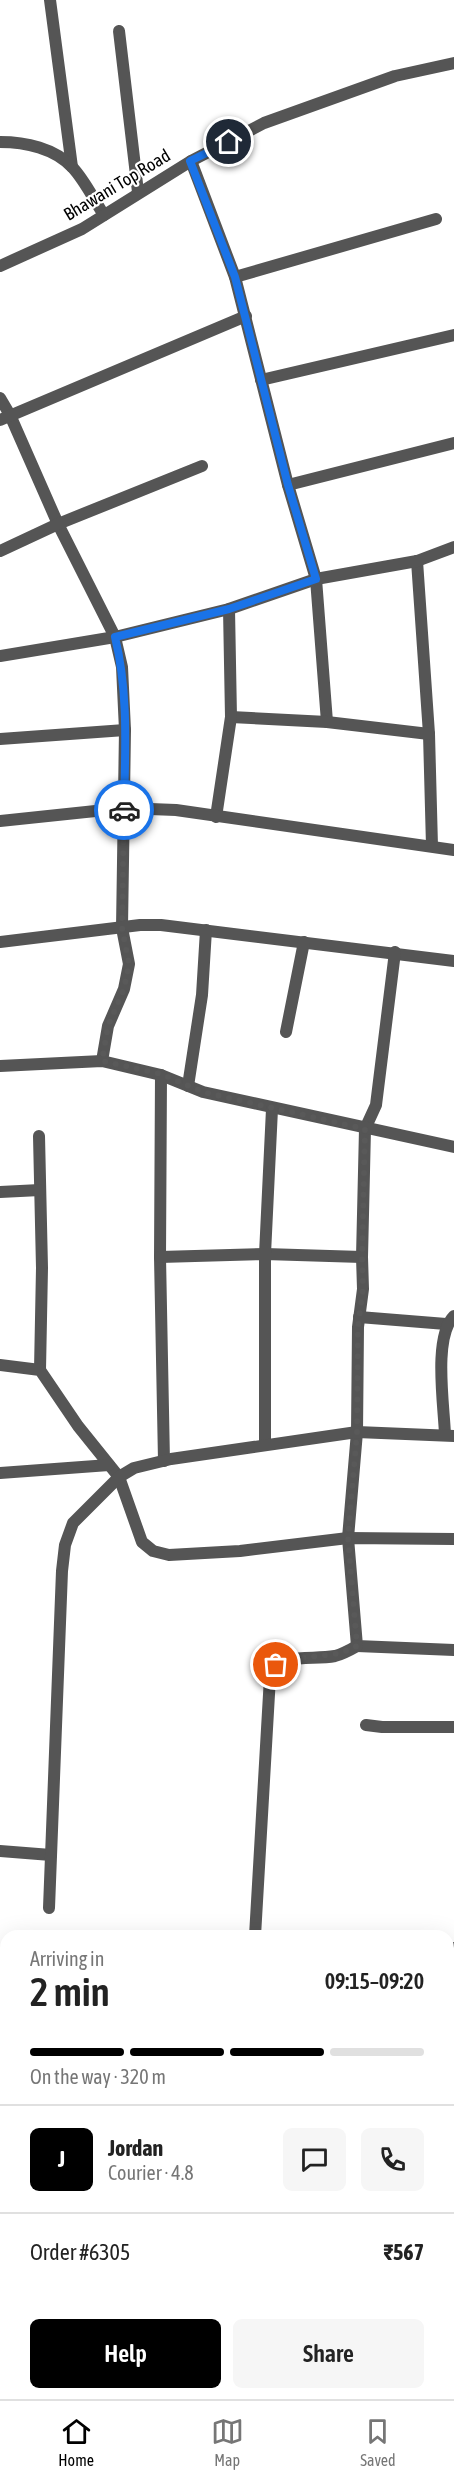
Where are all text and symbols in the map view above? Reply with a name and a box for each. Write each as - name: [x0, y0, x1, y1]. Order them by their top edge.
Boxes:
- pin: [203, 116, 254, 167]
- icon: home: [212, 125, 245, 158]
- street label: Bhawani Top Road: [60, 145, 174, 225]
- courier: [94, 780, 154, 840]
- icon: car: [108, 794, 141, 827]
- pin: [250, 1639, 301, 1690]
- icon: bag: [259, 1648, 292, 1681]
- text: Arriving in: [30, 1947, 104, 1970]
- text: 09:15–09:20: [325, 1968, 424, 1994]
- text: 2 min: [30, 1970, 110, 2014]
- text: On the way · 320 m: [30, 2065, 166, 2088]
- button: chat: [283, 2128, 346, 2191]
- button: phone: [361, 2128, 424, 2191]
- text: Jordan: [108, 2135, 163, 2161]
- text: J: [58, 2146, 65, 2172]
- text: Courier · 4.8: [108, 2161, 194, 2184]
- text: Order #6305: [30, 2239, 130, 2265]
- text: ₹567: [384, 2239, 424, 2265]
- button: Help: [30, 2319, 221, 2388]
- button: Share: [233, 2319, 424, 2388]
- tab: Home: [58, 2415, 94, 2469]
- tab: Map: [211, 2415, 244, 2469]
- tab: Saved: [360, 2415, 396, 2469]

